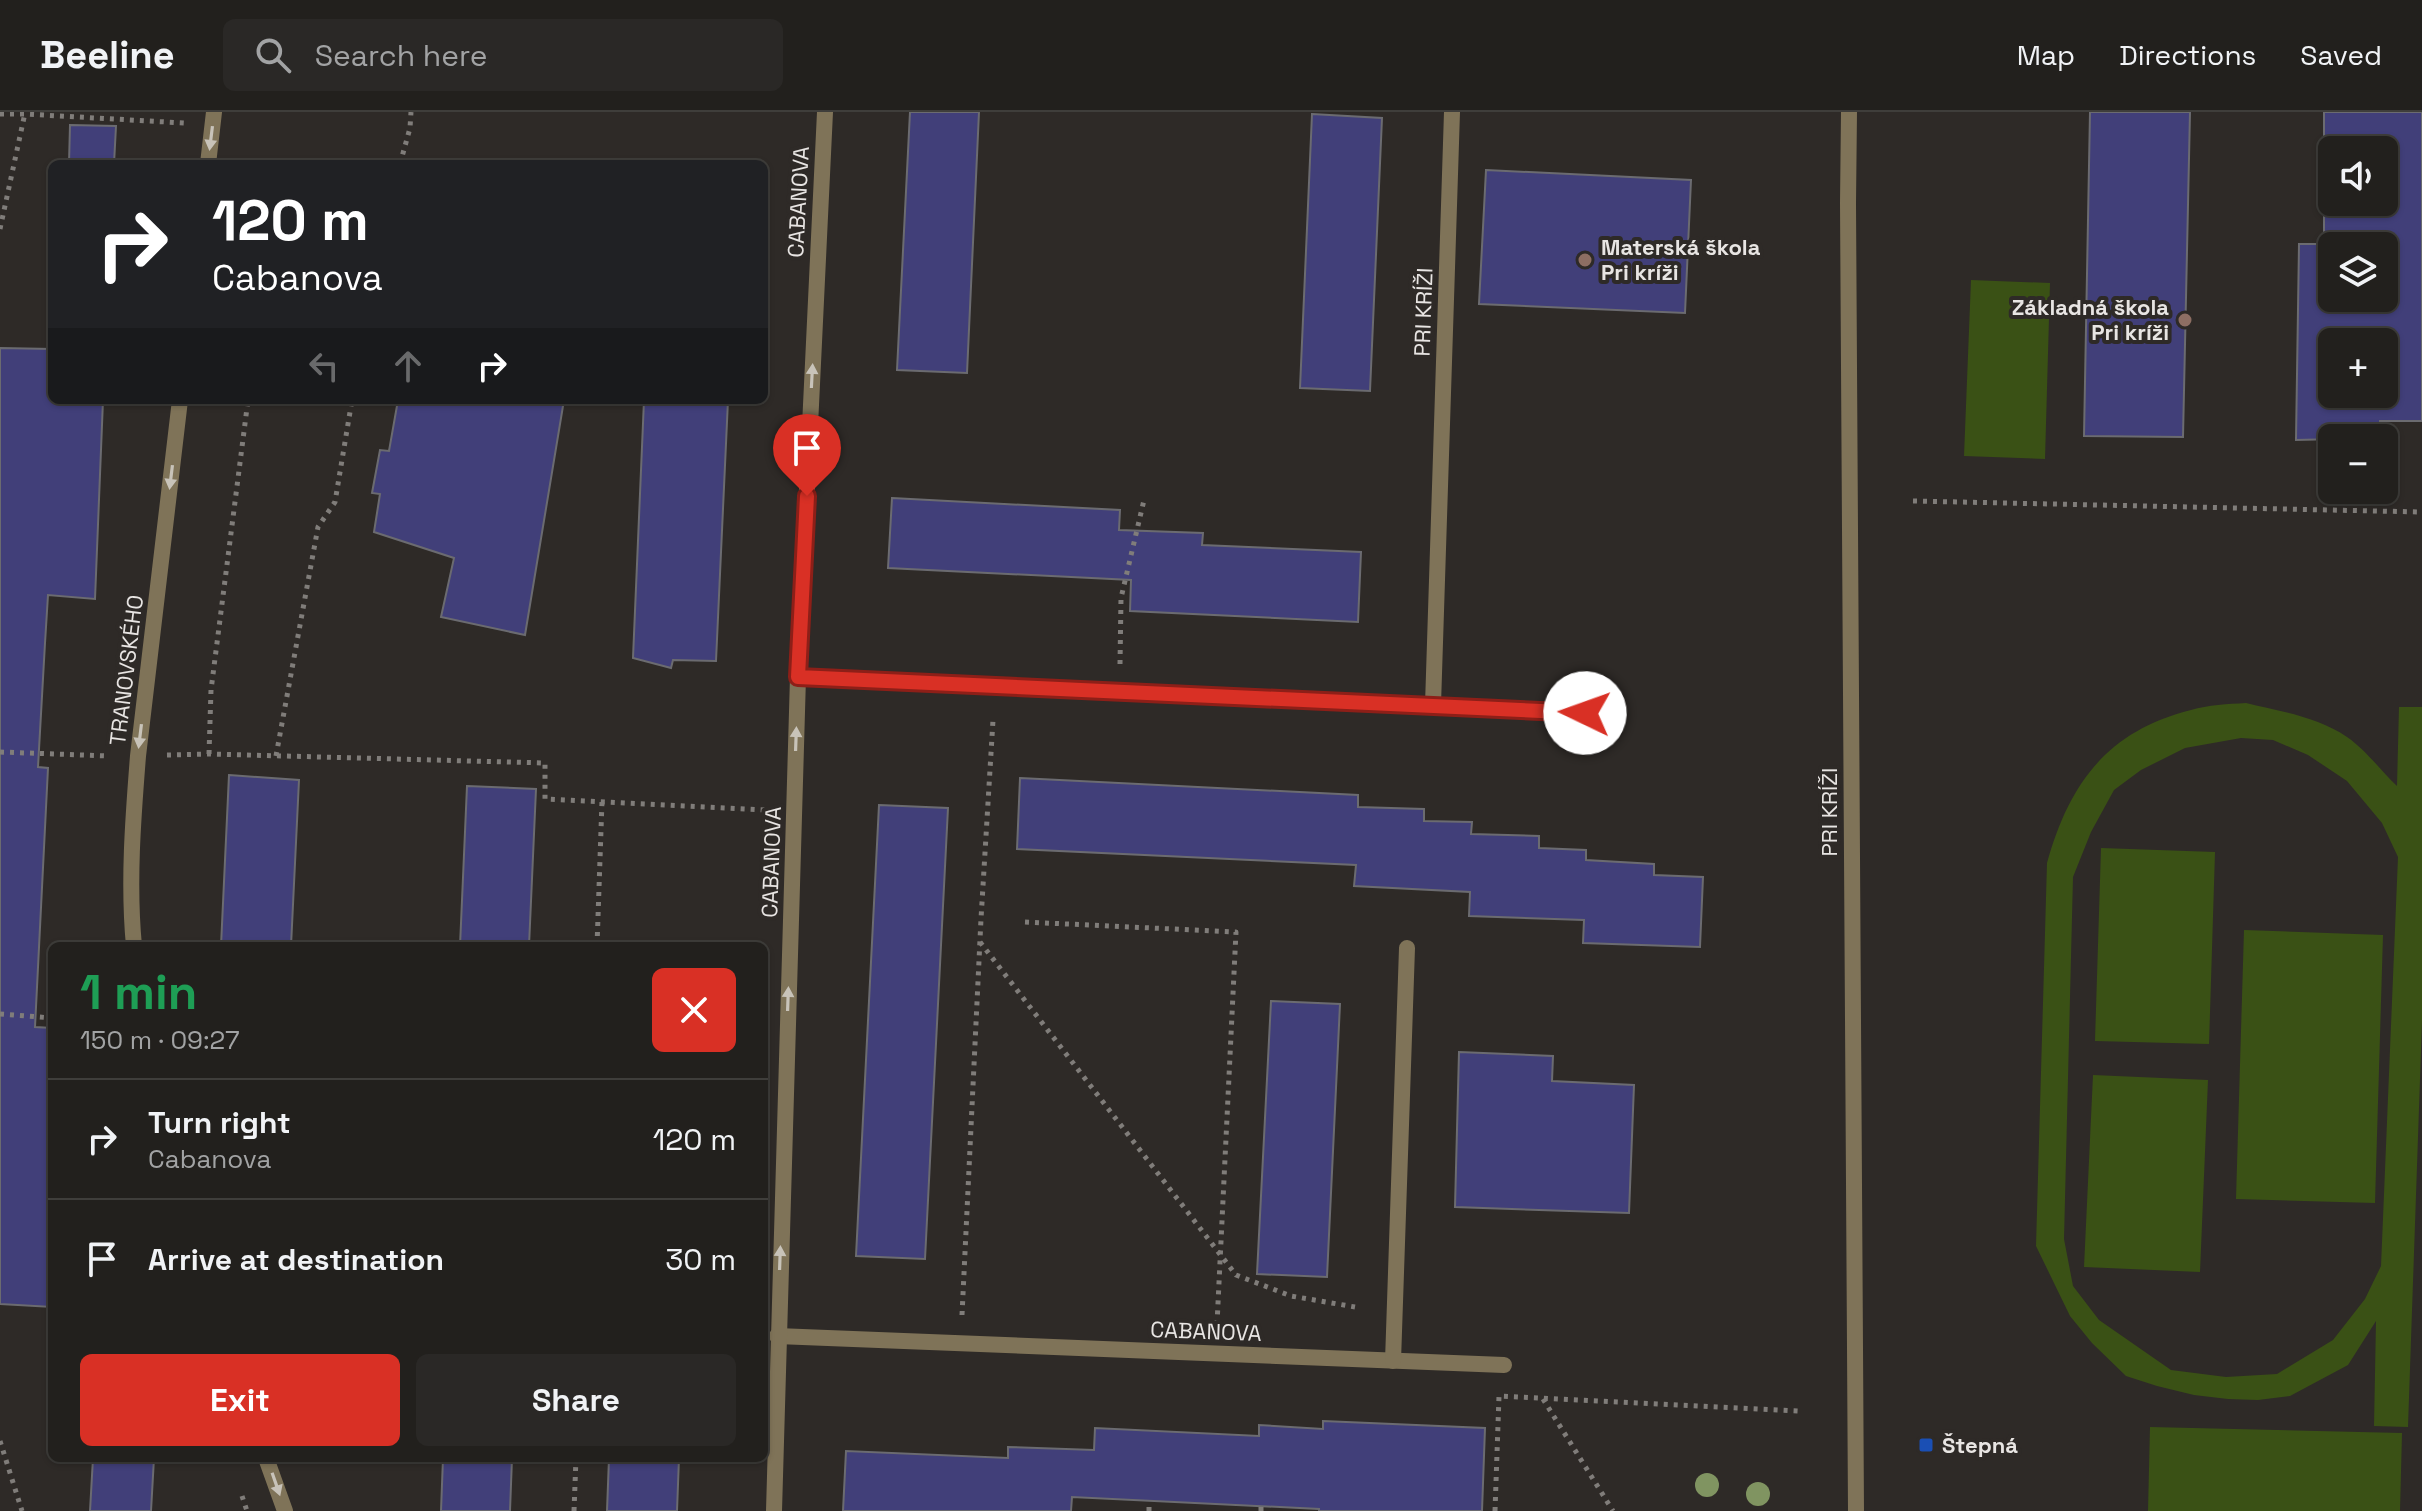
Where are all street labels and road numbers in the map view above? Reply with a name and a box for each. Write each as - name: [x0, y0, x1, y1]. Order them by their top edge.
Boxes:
- street label: CABANOVA: [781, 145, 815, 258]
- street label: PRI KRÍŽI: [1407, 267, 1439, 357]
- street label: TRANOVSKÉHO: [103, 593, 149, 747]
- street label: PRI KRÍŽI: [1815, 768, 1843, 856]
- street label: CABANOVA: [755, 806, 787, 918]
- street label: CABANOVA: [1150, 1315, 1262, 1347]

